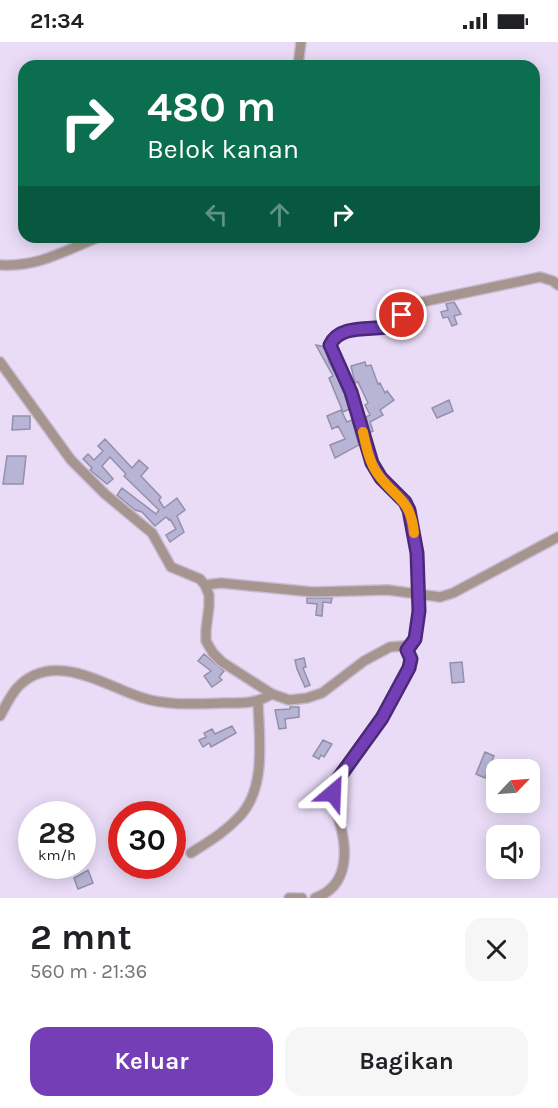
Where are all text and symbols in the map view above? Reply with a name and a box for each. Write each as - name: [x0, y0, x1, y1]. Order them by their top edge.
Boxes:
- text: 21:34: [30, 8, 84, 34]
- text: 480 m: [147, 82, 276, 132]
- icon: right: [48, 84, 126, 162]
- text: Belok kanan: [147, 133, 299, 165]
- icon: left: [200, 198, 233, 231]
- icon: ahead: [263, 198, 296, 231]
- icon: right: [326, 198, 359, 231]
- pin: [376, 289, 427, 340]
- icon: arrive: [385, 298, 418, 331]
- north arrow: [486, 759, 540, 813]
- map controls: [486, 759, 540, 879]
- position arrow: [301, 761, 365, 825]
- speed limit sign: 30: [108, 801, 186, 879]
- text: 28: [38, 815, 76, 851]
- button: sound: [486, 825, 540, 879]
- text: km/h: [38, 846, 76, 864]
- text: 2 mnt: [30, 916, 132, 958]
- button: close: [465, 918, 528, 981]
- text: 560 m · 21:36: [30, 960, 147, 983]
- button: Keluar: [30, 1027, 273, 1096]
- button: Bagikan: [285, 1027, 528, 1096]

